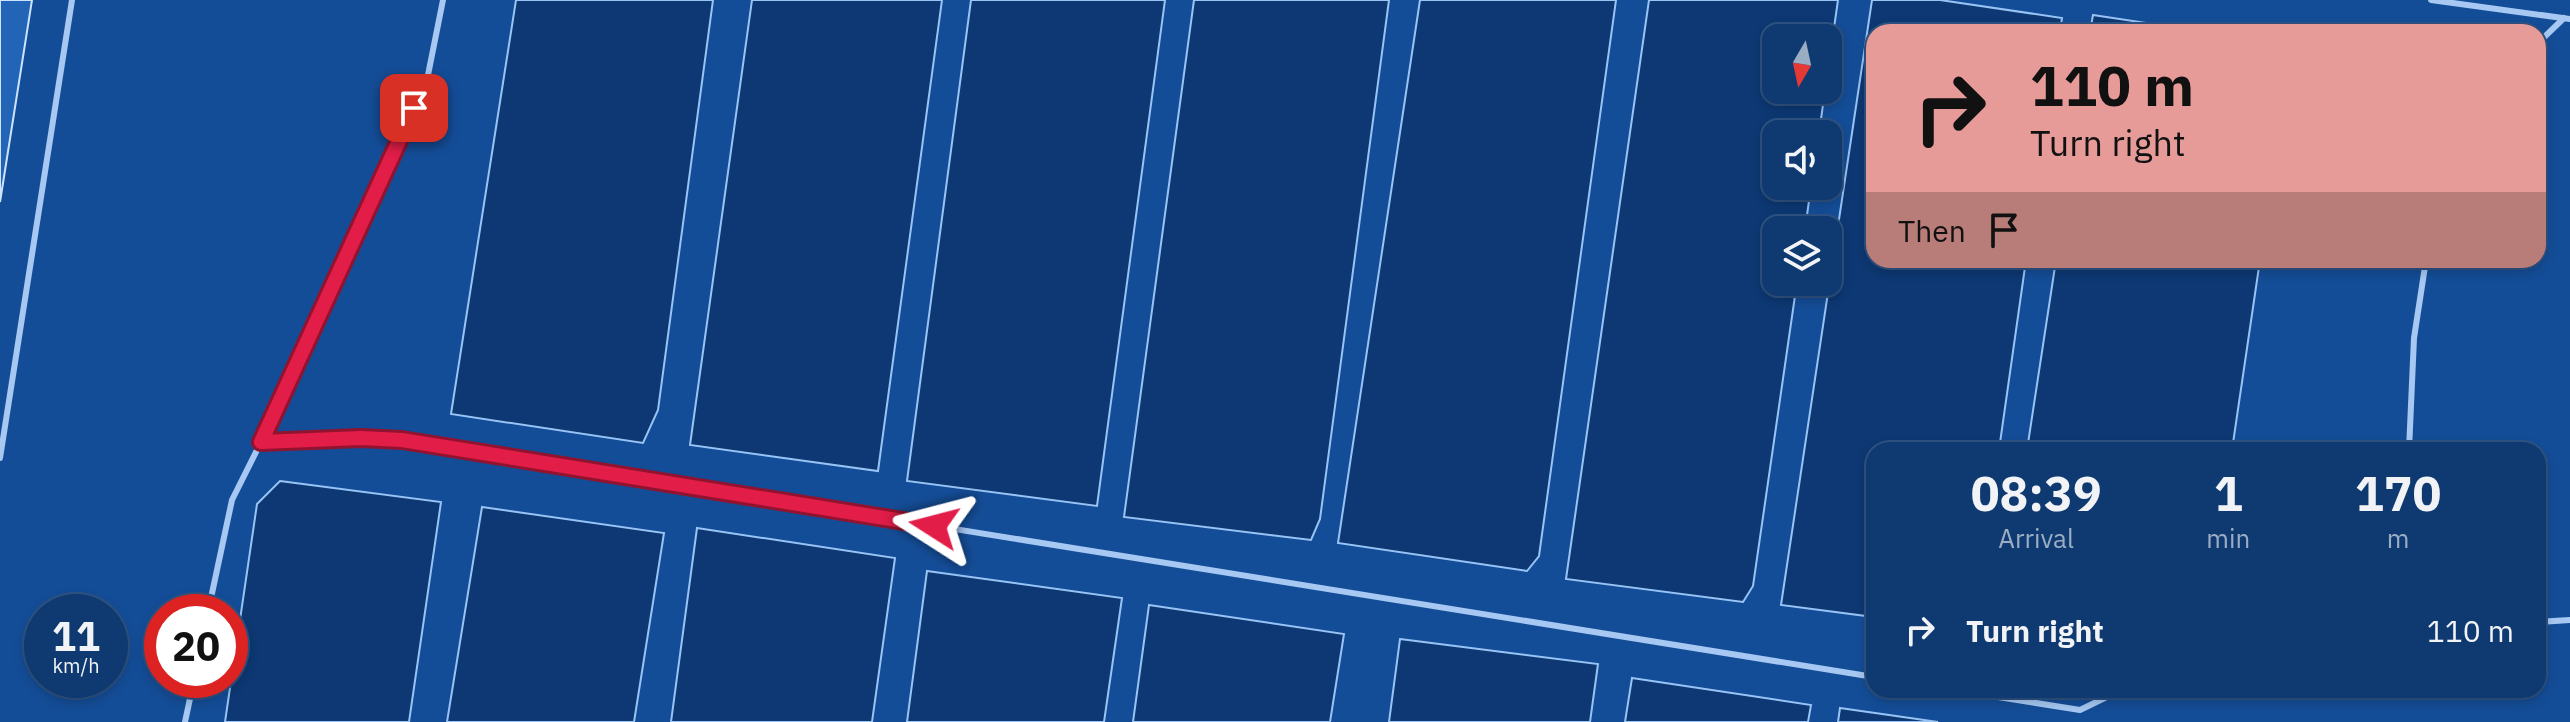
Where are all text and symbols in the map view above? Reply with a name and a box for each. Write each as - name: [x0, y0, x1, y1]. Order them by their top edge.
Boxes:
- north arrow: [1762, 24, 1842, 104]
- map controls: [1762, 24, 1842, 296]
- text: 110 m: [2030, 49, 2194, 121]
- icon: right: [1898, 56, 2002, 160]
- pin: [380, 74, 448, 142]
- icon: arrive: [392, 86, 436, 130]
- text: Turn right: [2030, 119, 2186, 166]
- button: sound: [1762, 120, 1842, 200]
- icon: arrive: [1982, 208, 2026, 252]
- text: Then: [1898, 211, 1966, 250]
- button: layers: [1762, 216, 1842, 296]
- text: 08:39: [1971, 462, 2102, 524]
- text: 1: [2214, 462, 2243, 524]
- text: 170: [2355, 462, 2441, 524]
- position arrow: [892, 484, 976, 568]
- text: Arrival: [1998, 521, 2074, 555]
- text: min: [2206, 521, 2250, 555]
- text: m: [2387, 521, 2409, 555]
- speed limit sign: 20: [144, 594, 248, 698]
- icon: right: [1898, 608, 1942, 652]
- text: 11: [52, 610, 100, 662]
- text: Turn right: [1966, 611, 2104, 650]
- text: 110 m: [2427, 611, 2514, 650]
- text: km/h: [52, 652, 100, 679]

